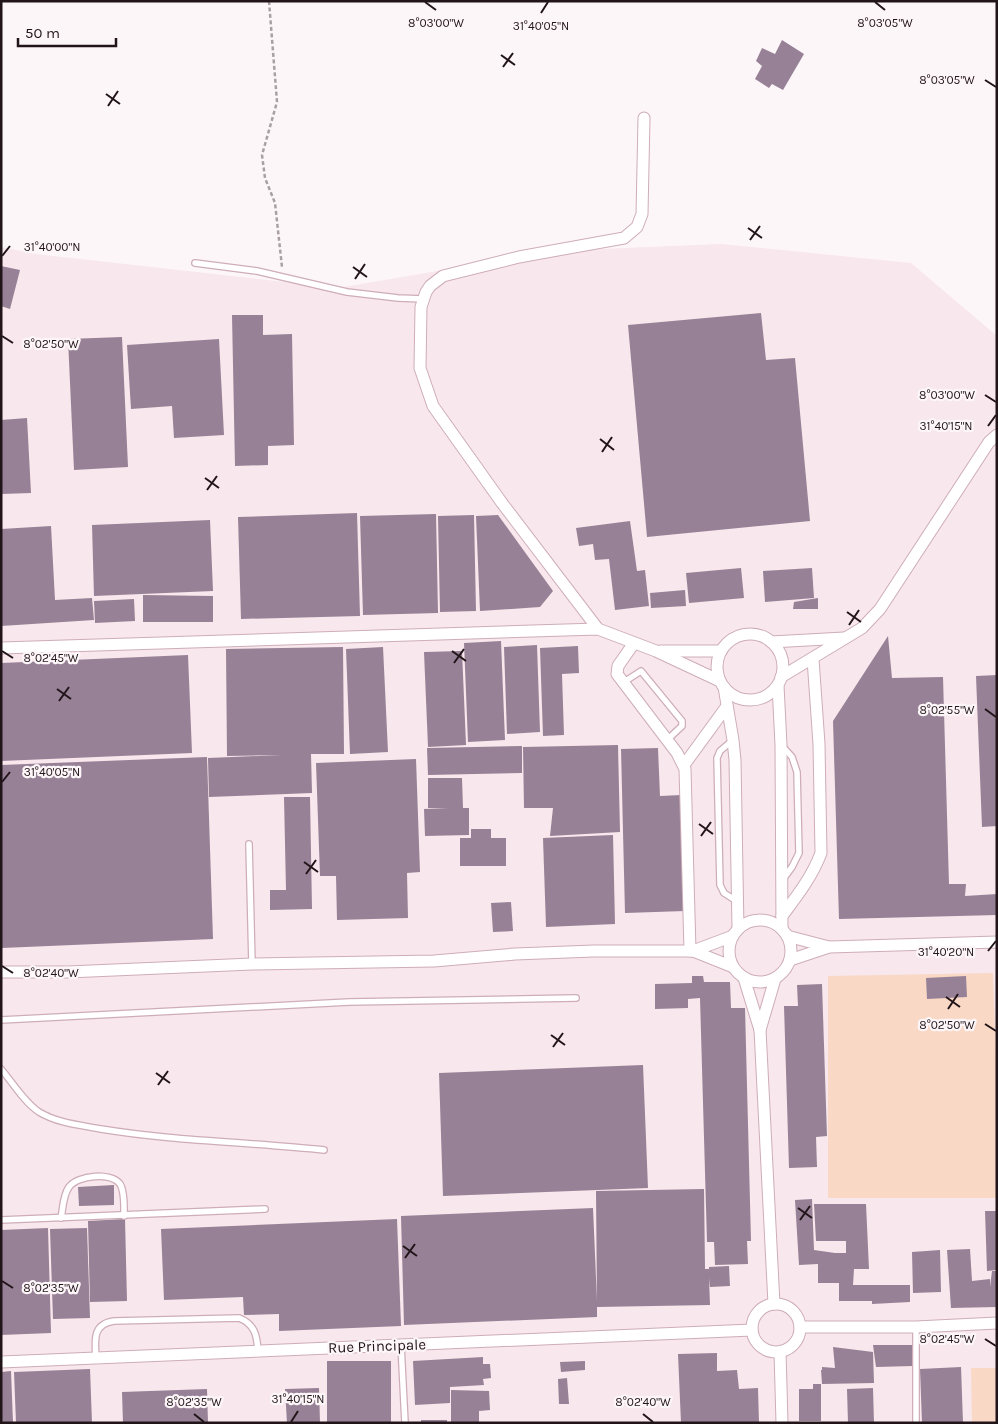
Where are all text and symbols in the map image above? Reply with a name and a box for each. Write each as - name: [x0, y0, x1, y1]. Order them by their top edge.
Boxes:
- scale bar: [18, 15, 115, 47]
- text: 8°03'00"W: [408, 16, 464, 30]
- text: 8°03'05"W: [857, 16, 913, 30]
- text: 31°40'05"N: [513, 19, 569, 33]
- text: 50 m: [25, 24, 60, 42]
- text: 8°03'05"W: [919, 73, 975, 87]
- text: 31°40'00"N: [24, 240, 80, 254]
- text: 8°02'50"W: [23, 337, 79, 351]
- text: 8°03'00"W: [919, 388, 975, 402]
- text: 31°40'15"N: [919, 419, 973, 433]
- text: 8°02'45"W: [23, 651, 79, 665]
- text: 8°02'55"W: [919, 703, 975, 717]
- text: 31°40'05"N: [24, 765, 80, 779]
- text: 31°40'20"N: [918, 945, 974, 959]
- text: 8°02'40"W: [23, 966, 79, 980]
- text: 8°02'50"W: [919, 1018, 975, 1032]
- text: 8°02'35"W: [23, 1281, 79, 1295]
- text: 8°02'45"W: [919, 1332, 975, 1346]
- street label: Rue Principale: [328, 1335, 426, 1357]
- text: 31°40'15"N: [271, 1392, 325, 1406]
- text: 8°02'35"W: [166, 1395, 222, 1409]
- text: 8°02'40"W: [615, 1395, 671, 1409]

